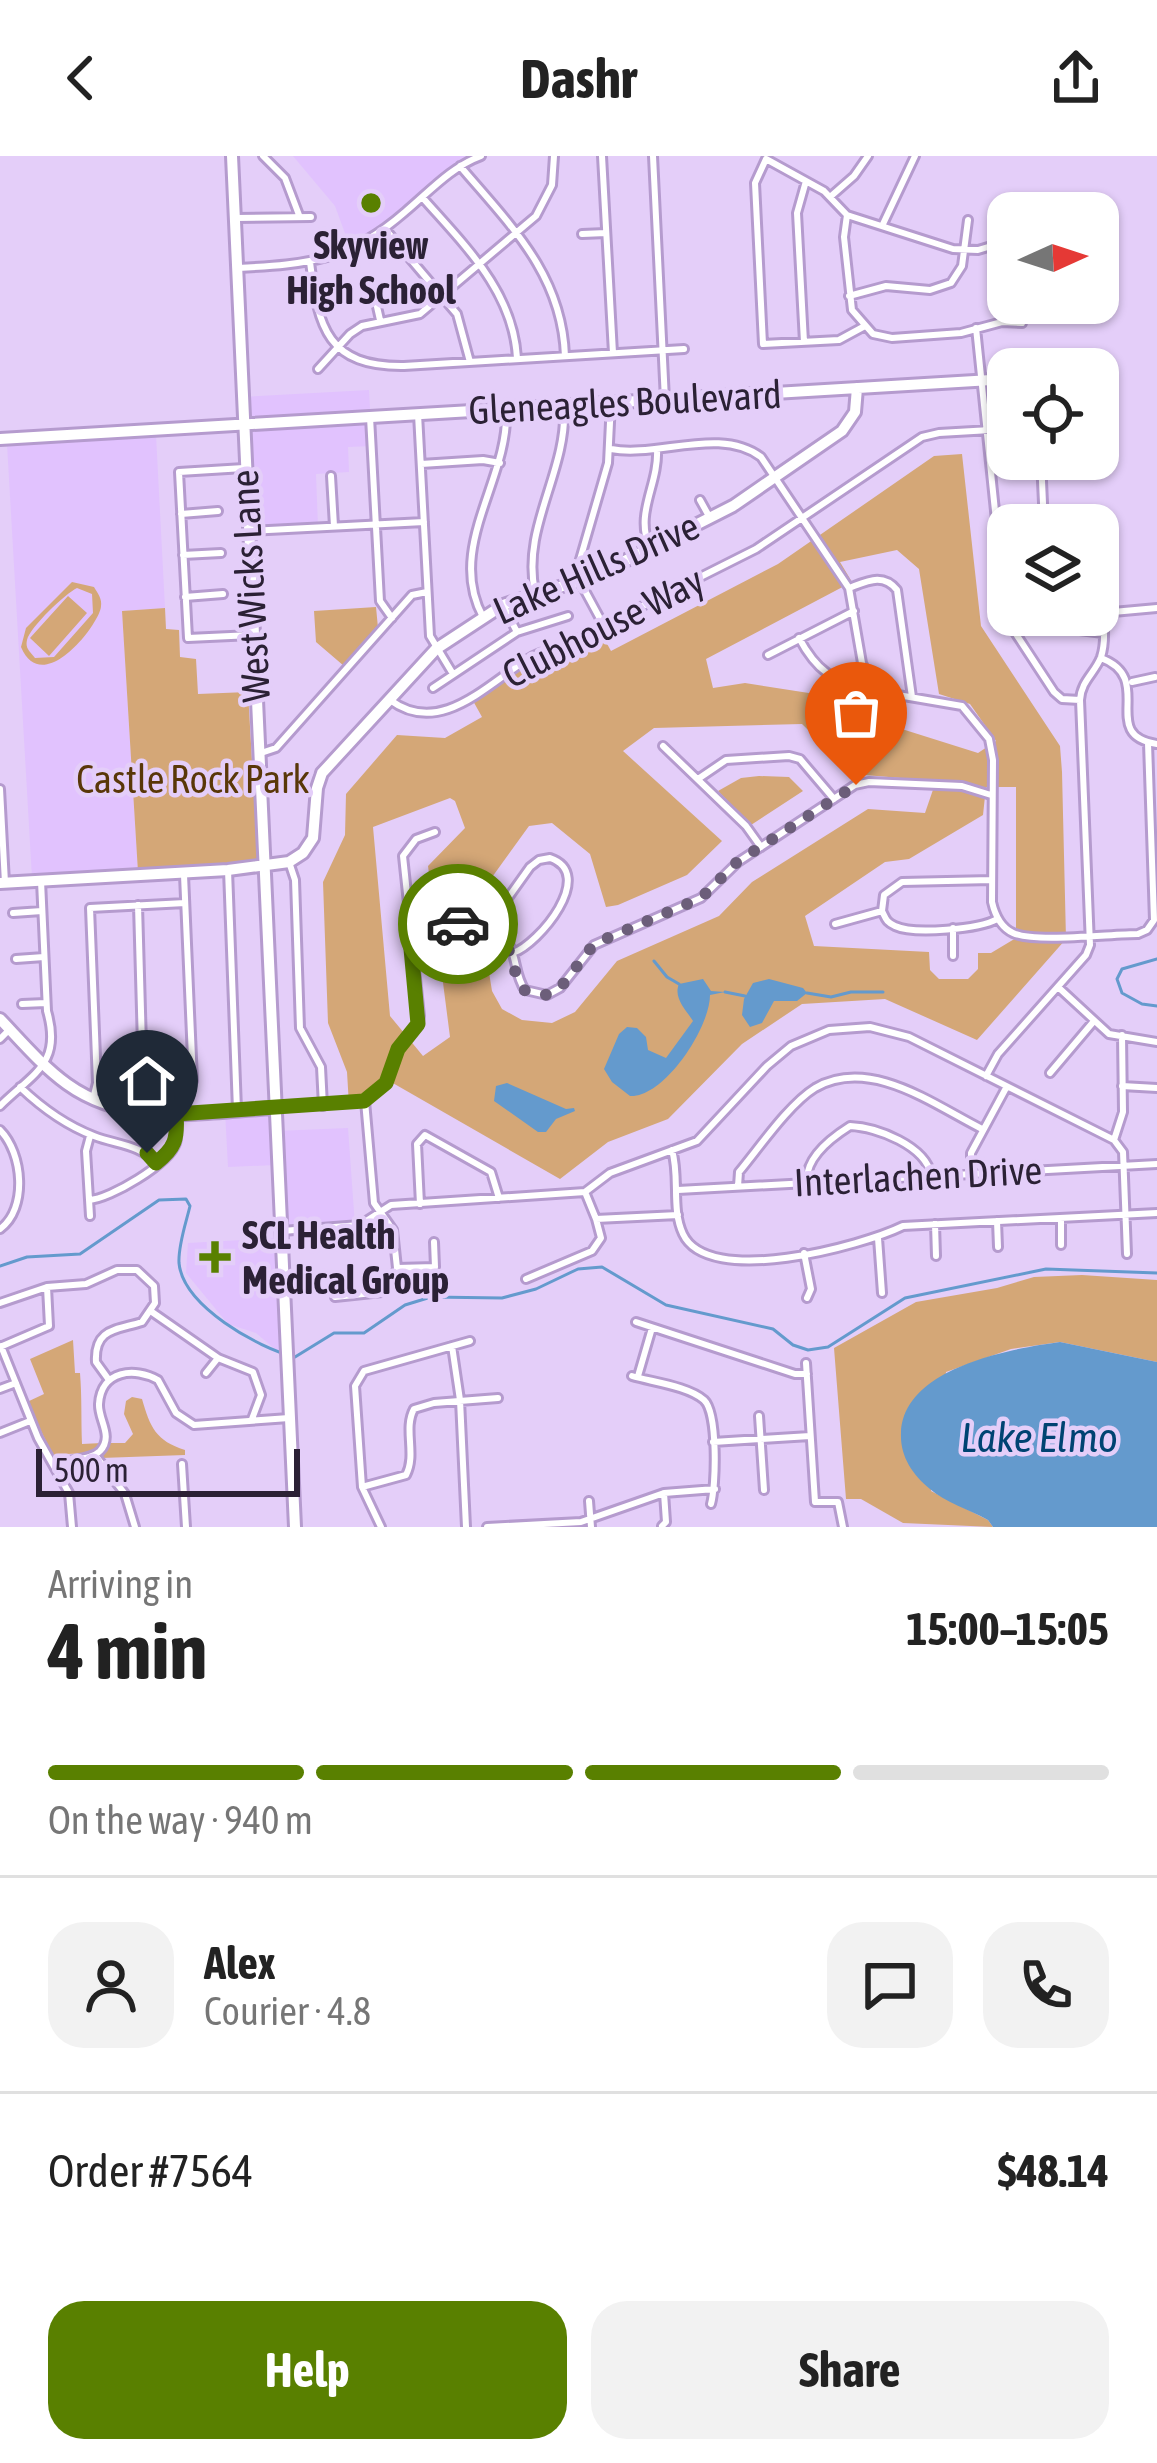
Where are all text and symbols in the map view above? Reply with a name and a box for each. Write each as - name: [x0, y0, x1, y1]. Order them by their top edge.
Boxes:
- icon: back: [48, 45, 114, 111]
- icon: share: [1043, 45, 1109, 111]
- text: Dashr: [520, 48, 637, 109]
- marker: Skyview High School: [358, 190, 384, 216]
- north arrow: [987, 192, 1119, 324]
- map controls: [987, 192, 1119, 636]
- place label: Skyview High School: [286, 223, 456, 312]
- button: locate: [987, 348, 1119, 480]
- street label: Gleneagles Boulevard: [467, 372, 783, 432]
- street label: West Wicks Lane: [222, 469, 278, 703]
- street label: Lake Hills Drive: [487, 503, 705, 633]
- button: layers: [987, 504, 1119, 636]
- street label: Clubhouse Way: [495, 558, 711, 696]
- pin: [805, 662, 907, 785]
- icon: bag: [823, 680, 889, 746]
- park label: Castle Rock Park: [76, 757, 310, 801]
- courier: [398, 864, 518, 984]
- icon: car: [425, 891, 491, 957]
- pin: [96, 1030, 198, 1153]
- icon: home: [114, 1048, 180, 1114]
- street label: Interlachen Drive: [793, 1148, 1043, 1204]
- place label: SCL Health Medical Group: [242, 1213, 449, 1302]
- marker: SCL Health Medical Group: [199, 1241, 231, 1273]
- water label: Lake Elmo: [960, 1413, 1118, 1461]
- scale bar: [36, 1443, 300, 1496]
- text: 500 m: [54, 1451, 129, 1489]
- text: Arriving in: [48, 1562, 193, 1606]
- text: 15:00–15:05: [906, 1603, 1109, 1655]
- text: 4 min: [48, 1606, 207, 1696]
- text: On the way · 940 m: [48, 1798, 313, 1842]
- button: person: [48, 1922, 174, 2048]
- button: chat: [827, 1922, 953, 2048]
- button: phone: [983, 1922, 1109, 2048]
- text: Alex: [204, 1937, 276, 1989]
- text: Courier · 4.8: [204, 1989, 371, 2033]
- text: Order #7564: [48, 2145, 253, 2197]
- text: $48.14: [997, 2145, 1109, 2197]
- button: Help: [48, 2301, 567, 2439]
- button: Share: [591, 2301, 1109, 2439]

